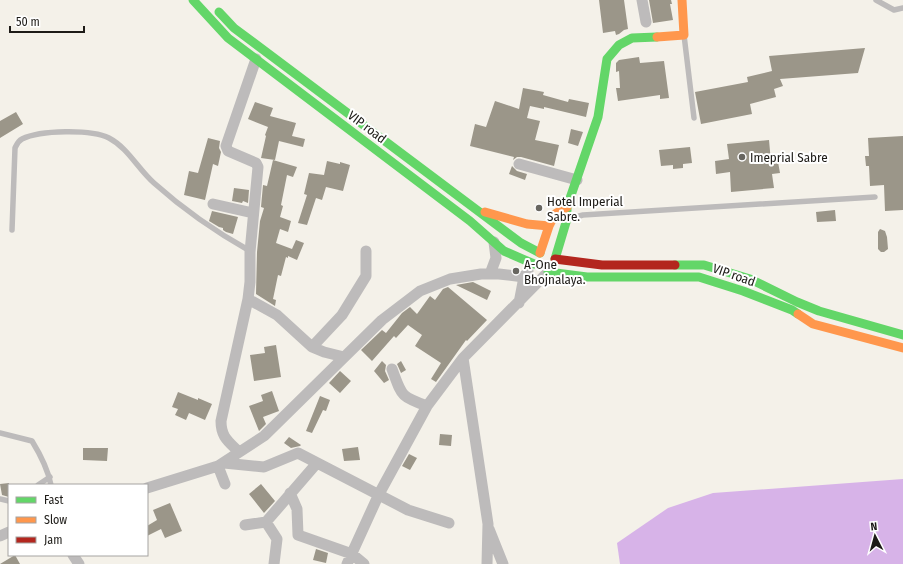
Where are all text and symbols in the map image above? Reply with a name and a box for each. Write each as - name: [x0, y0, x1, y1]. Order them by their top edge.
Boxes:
- scale bar: [10, 8, 84, 34]
- text: 50 m: [16, 15, 40, 29]
- street label: VIP road: [345, 108, 389, 146]
- place label: Imeprial Sabre: [750, 150, 828, 165]
- marker: Imeprial Sabre: [737, 152, 747, 162]
- place label: Hotel Imperial Sabre.: [547, 194, 623, 224]
- marker: Hotel Imperial Sabre.: [534, 203, 544, 213]
- place label: A-One Bhojnalaya.: [524, 257, 586, 287]
- street label: VIP road: [711, 261, 757, 289]
- marker: A-One Bhojnalaya.: [511, 266, 521, 276]
- legend: [8, 484, 148, 556]
- text: Fast: [44, 493, 63, 507]
- text: Slow: [44, 513, 67, 527]
- north arrow: [855, 516, 895, 556]
- text: N: [870, 520, 878, 533]
- text: Jam: [44, 533, 62, 547]

